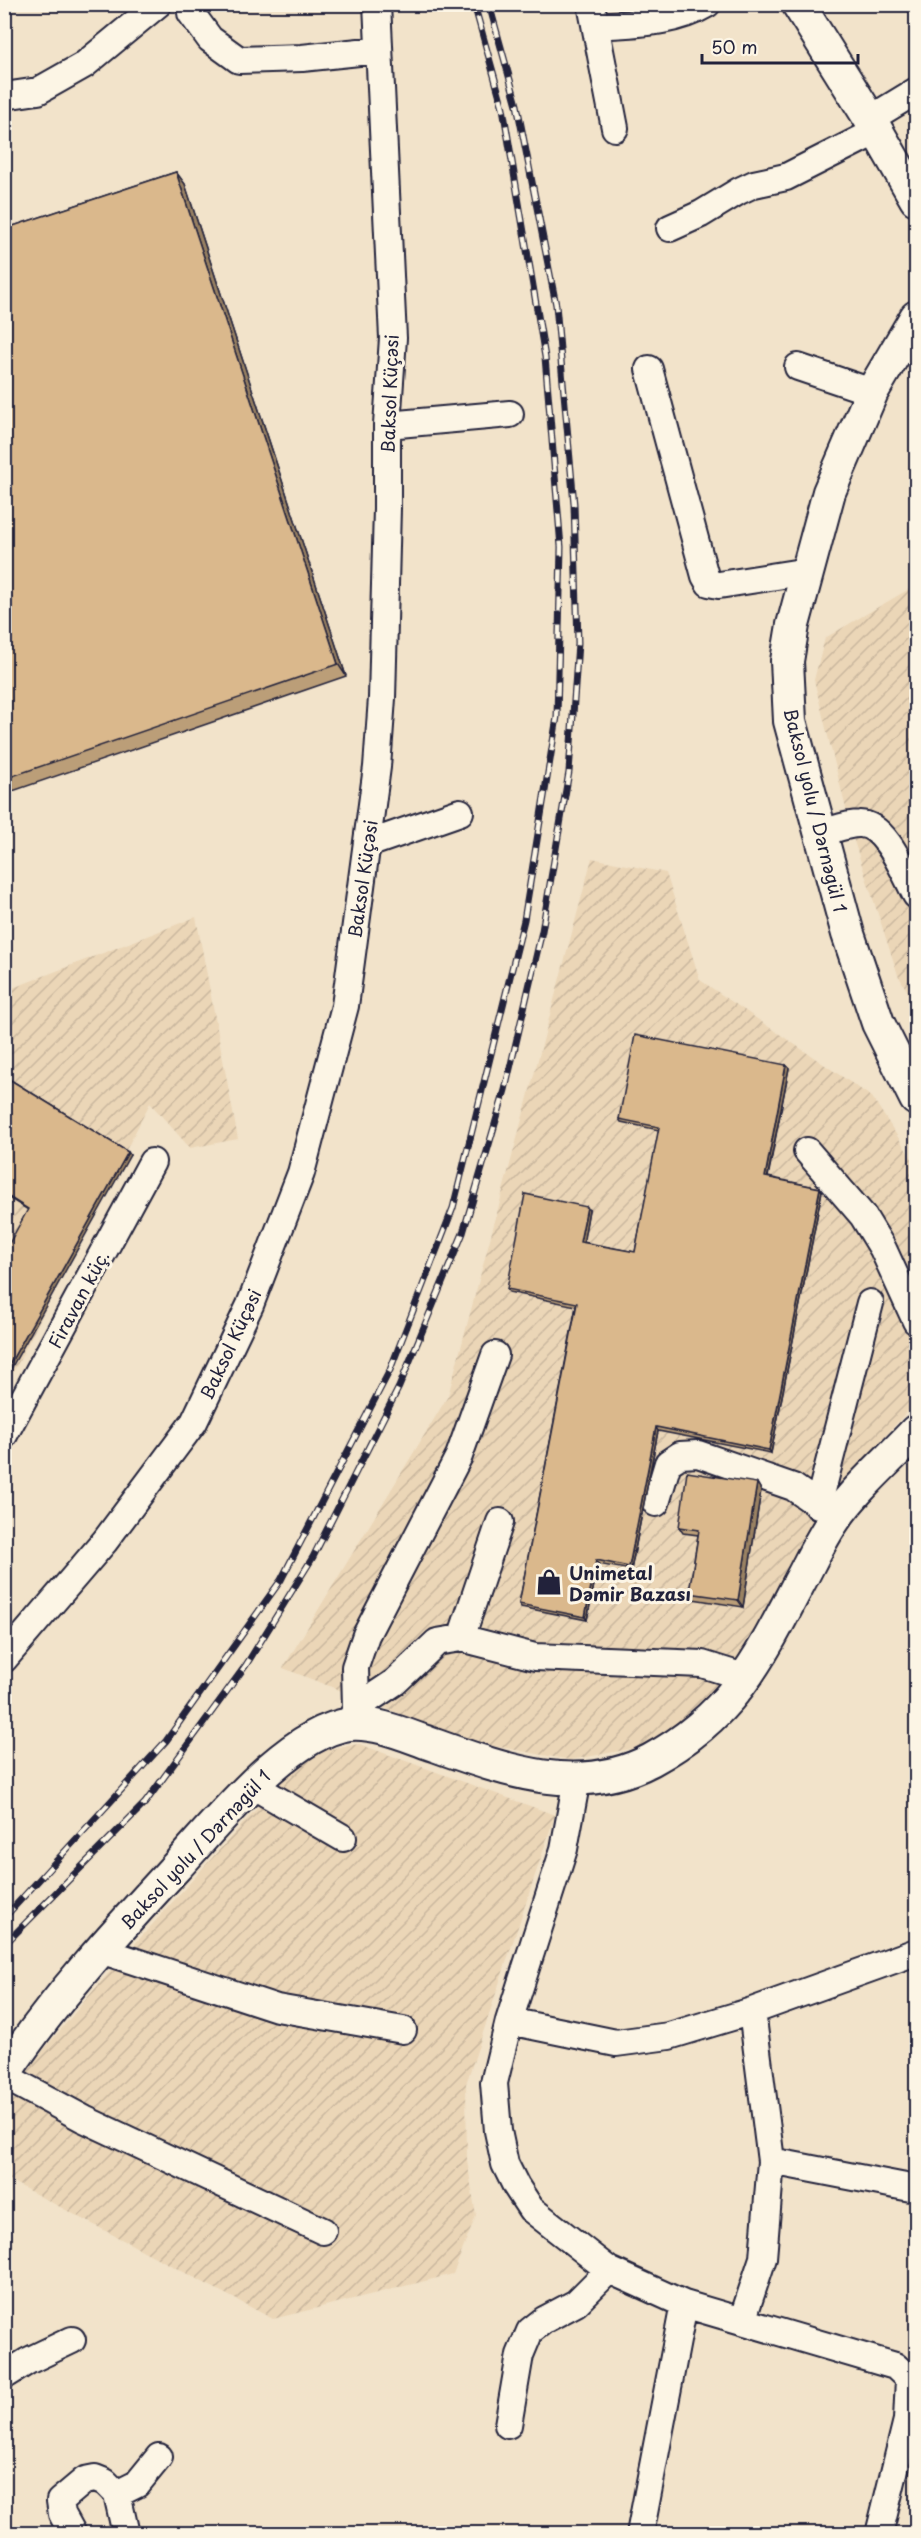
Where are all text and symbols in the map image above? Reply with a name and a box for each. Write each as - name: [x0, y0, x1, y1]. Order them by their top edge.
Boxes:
- scale bar: [702, 27, 858, 65]
- text: 50 m: [711, 33, 758, 60]
- street label: Baksol Küçəsi: [373, 334, 405, 454]
- street label: Baksol yolu / Dərnəgül 1: [777, 705, 855, 915]
- street label: Baksol Küçəsi: [340, 818, 384, 940]
- street label: Firavan küç.: [41, 1245, 115, 1353]
- street label: Baksol Küçəsi: [193, 1284, 267, 1404]
- place label: Unimetal Dəmir Bazası: [569, 1559, 691, 1607]
- shop icon: Unimetal Dəmir Bazası: [534, 1567, 564, 1597]
- street label: Baksol yolu / Dərnəgül 1: [114, 1763, 276, 1935]

